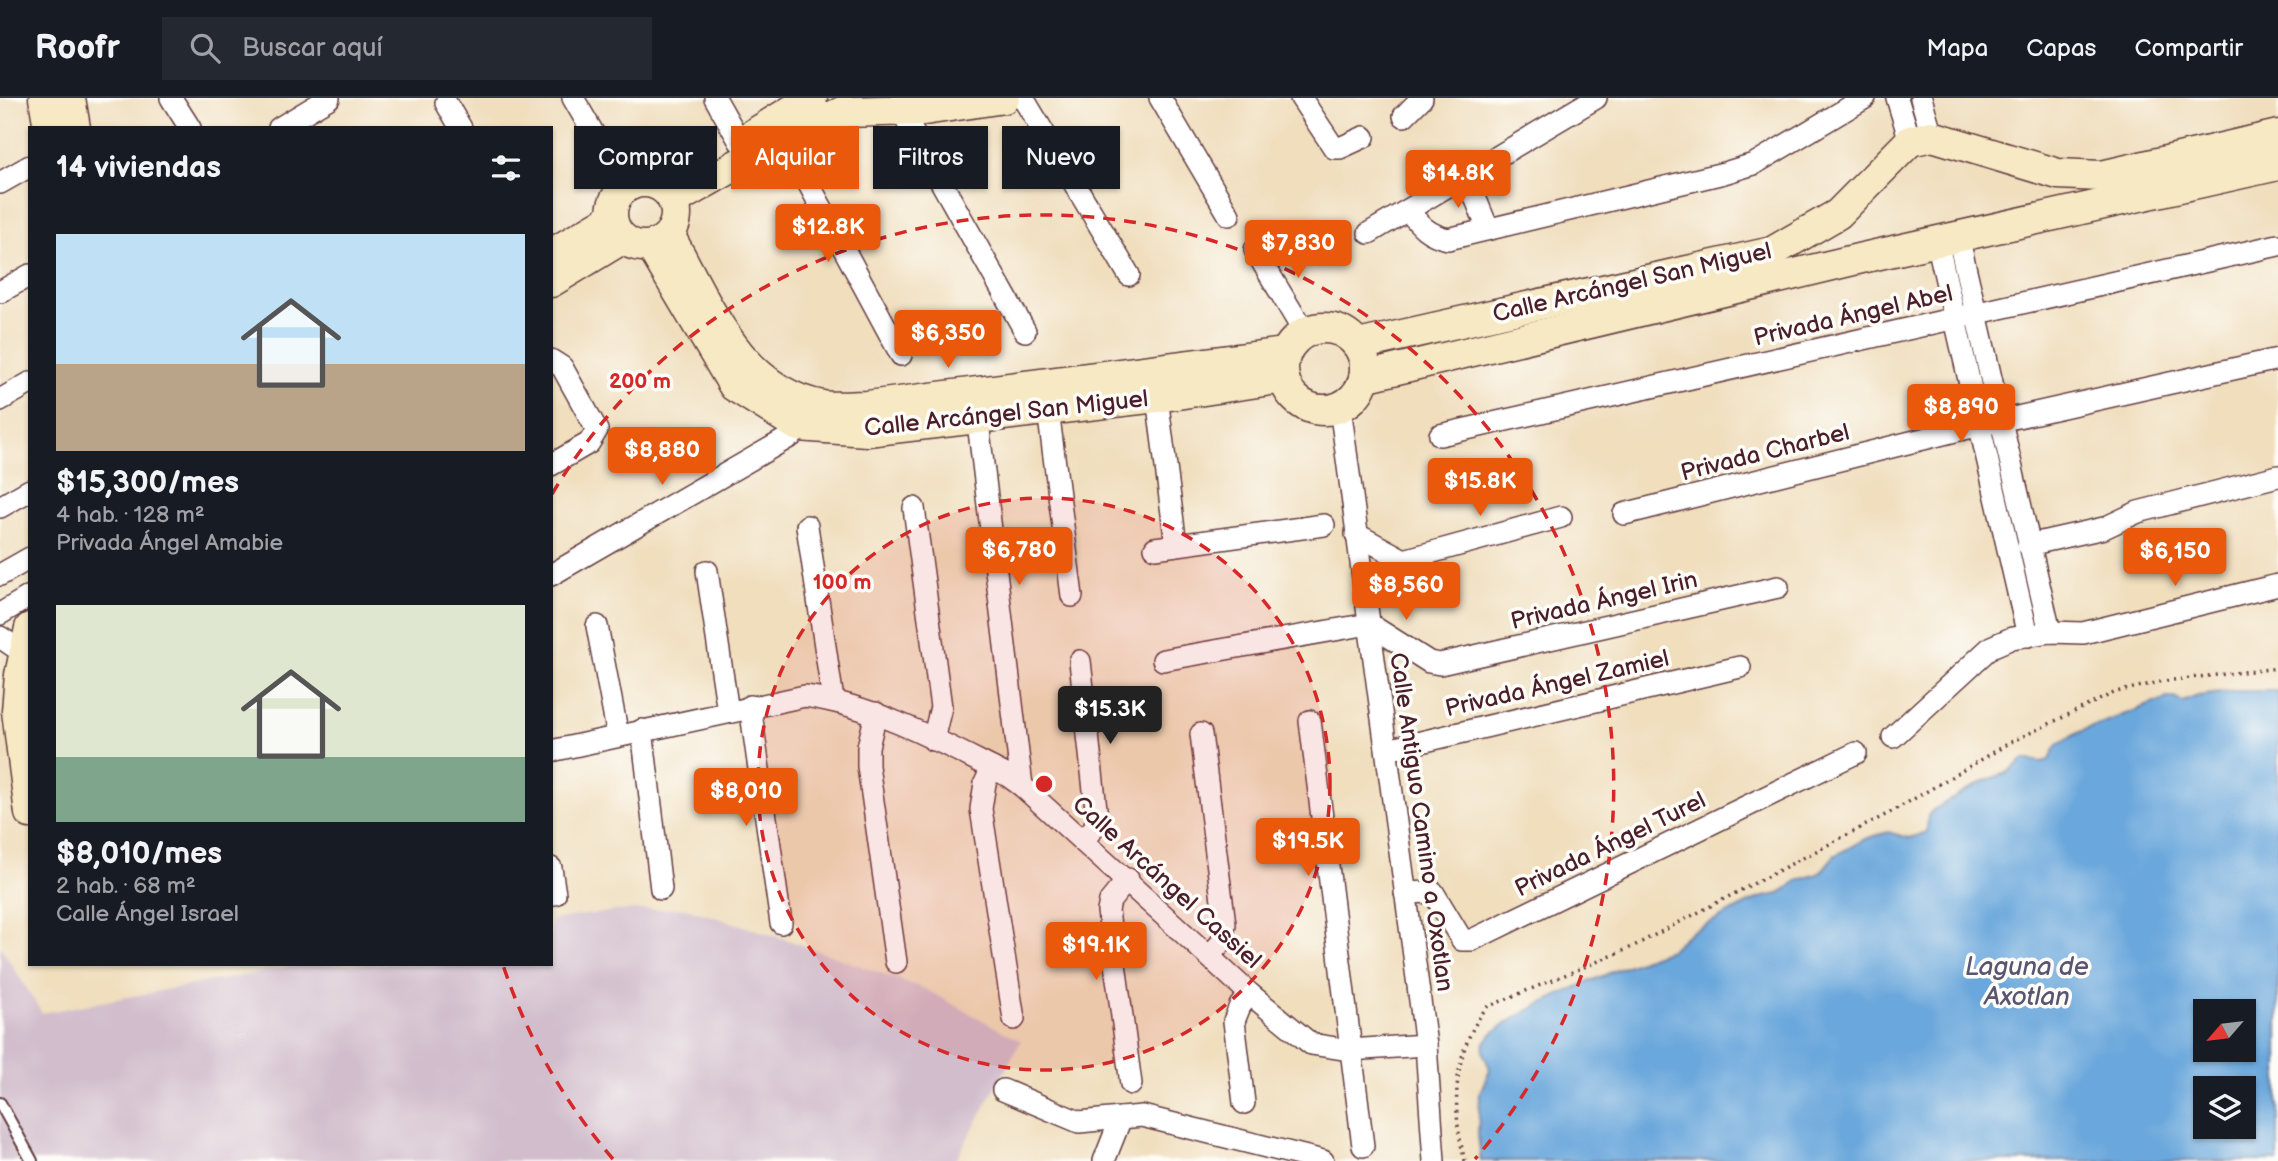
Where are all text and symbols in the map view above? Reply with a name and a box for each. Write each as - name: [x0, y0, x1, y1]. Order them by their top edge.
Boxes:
- search box: [162, 17, 652, 80]
- text: Roofr: [35, 28, 120, 68]
- icon: search: [186, 29, 224, 67]
- text: Buscar aquí: [242, 33, 383, 64]
- text: Mapa: [1927, 34, 1988, 63]
- text: Capas: [2026, 34, 2096, 63]
- text: Compartir: [2134, 34, 2243, 63]
- chip: Comprar: [574, 126, 717, 189]
- chip: Alquilar: [731, 126, 859, 189]
- chip: Filtros: [873, 126, 988, 189]
- chip: Nuevo: [1002, 126, 1120, 189]
- icon: filters: [487, 149, 525, 187]
- text: 14 viviendas: [56, 150, 221, 186]
- pin: $14.8K: [1401, 150, 1515, 210]
- text: $14.8K: [1422, 159, 1494, 187]
- pin: $12.8K: [771, 204, 885, 264]
- text: $12.8K: [791, 213, 865, 241]
- pin: $7,830: [1241, 220, 1355, 280]
- text: $7,830: [1261, 229, 1335, 257]
- street label: Calle Arcángel San Miguel: [1490, 236, 1774, 329]
- street label: Privada Ángel Abel: [1751, 278, 1955, 352]
- icon: home: [228, 280, 354, 406]
- pin: $6,350: [891, 310, 1005, 370]
- text: $6,350: [910, 319, 986, 347]
- text: 200 m: [609, 369, 671, 394]
- street label: Calle Arcángel San Miguel: [863, 384, 1149, 443]
- pin: $8,890: [1904, 384, 2018, 444]
- text: $8,890: [1923, 393, 1999, 421]
- street label: Privada Charbel: [1678, 418, 1852, 487]
- pin: $8,880: [605, 428, 719, 487]
- text: $8,880: [624, 436, 700, 464]
- pin: $15.8K: [1423, 458, 1537, 518]
- text: $15,300/mes: [56, 465, 239, 501]
- text: $15.8K: [1444, 467, 1516, 495]
- text: 4 hab. · 128 m²: [56, 501, 205, 529]
- pin: $6,780: [962, 528, 1076, 587]
- pin: $6,150: [2118, 528, 2232, 588]
- text: Privada Ángel Amabie: [56, 529, 283, 557]
- text: $6,780: [981, 536, 1057, 564]
- text: $6,150: [2139, 537, 2211, 565]
- pin: $8,560: [1349, 562, 1463, 622]
- street label: Privada Ángel Irin: [1508, 564, 1700, 636]
- text: 100 m: [813, 570, 871, 595]
- text: $8,560: [1368, 571, 1444, 599]
- street label: Privada Ángel Zamiel: [1442, 643, 1672, 723]
- icon: home: [228, 651, 354, 777]
- street label: Calle Antiguo Camino a Oxotlan: [1383, 651, 1460, 993]
- pin: $15.3K: [1053, 686, 1167, 746]
- text: $15.3K: [1074, 695, 1146, 723]
- pin: $8,010: [689, 768, 803, 828]
- centre of rings: [1032, 772, 1056, 796]
- text: $8,010: [710, 777, 782, 805]
- street label: Privada Ángel Turel: [1510, 785, 1710, 903]
- street label: Calle Arcángel Cassiel: [1066, 790, 1267, 975]
- pin: $19.5K: [1251, 818, 1365, 878]
- text: $19.5K: [1272, 827, 1344, 855]
- text: $8,010/mes: [56, 836, 222, 872]
- text: 2 hab. · 68 m²: [56, 872, 196, 900]
- text: Calle Ángel Israel: [56, 900, 239, 928]
- pin: $19.1K: [1039, 922, 1153, 982]
- text: $19.1K: [1062, 931, 1130, 959]
- water label: Laguna de Axotlan: [1965, 952, 2089, 1013]
- north arrow: [2193, 999, 2256, 1062]
- map controls: [2193, 999, 2256, 1139]
- button: layers: [2193, 1076, 2256, 1139]

